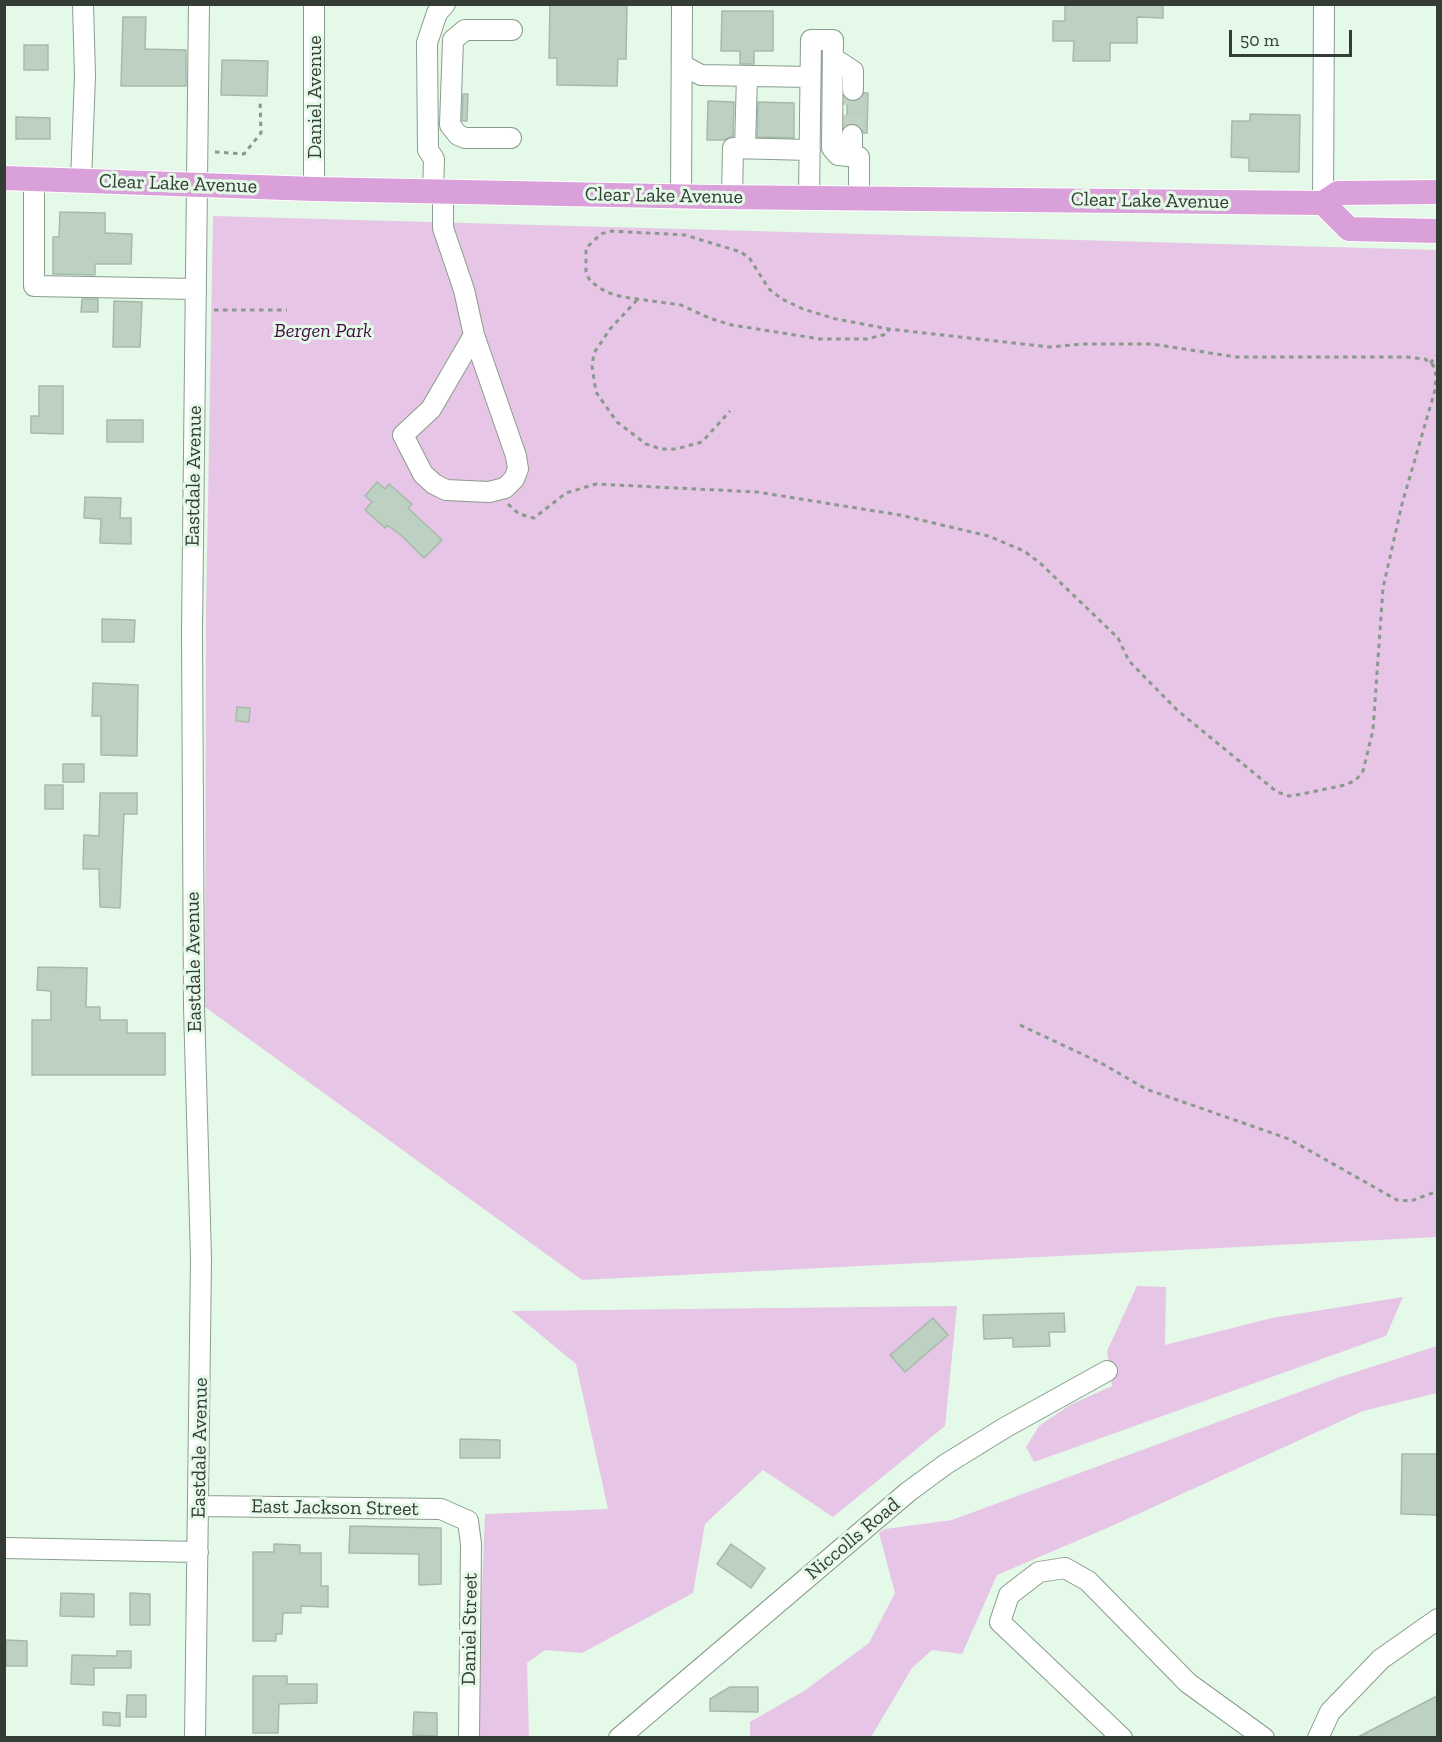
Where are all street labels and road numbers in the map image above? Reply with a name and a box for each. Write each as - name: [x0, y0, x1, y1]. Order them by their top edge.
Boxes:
- street label: Daniel Avenue: [303, 35, 327, 159]
- street label: Clear Lake Avenue: [99, 169, 257, 199]
- street label: Clear Lake Avenue: [585, 183, 743, 209]
- street label: Clear Lake Avenue: [1071, 188, 1229, 214]
- street label: Eastdale Avenue: [181, 405, 207, 547]
- street label: Eastdale Avenue: [181, 891, 207, 1033]
- street label: Eastdale Avenue: [187, 1377, 213, 1519]
- street label: Niccolls Road: [801, 1493, 905, 1585]
- street label: East Jackson Street: [251, 1495, 419, 1521]
- street label: Daniel Street: [457, 1572, 483, 1686]

